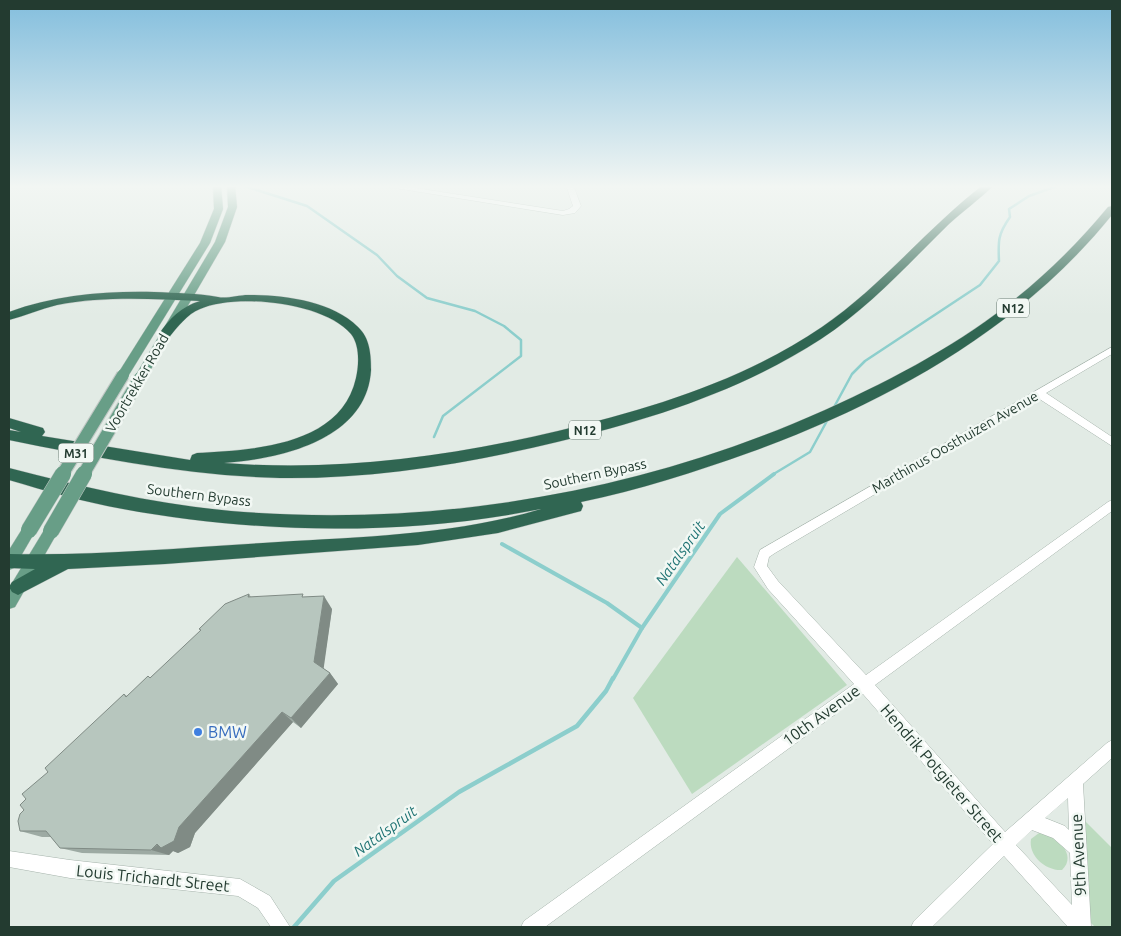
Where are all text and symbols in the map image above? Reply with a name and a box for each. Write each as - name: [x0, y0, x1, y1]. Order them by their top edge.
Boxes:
- road number: N12: [997, 298, 1029, 318]
- street label: Voortrekker Road: [102, 331, 172, 435]
- street label: Marthinus Oosthuizen Avenue: [869, 388, 1041, 496]
- road number: N12: [569, 420, 601, 440]
- road number: M31: [58, 443, 94, 462]
- street label: Southern Bypass: [542, 455, 648, 493]
- street label: Southern Bypass: [146, 481, 252, 509]
- water label: Natalspruit: [652, 518, 708, 588]
- street label: 10th Avenue: [779, 681, 863, 749]
- street label: Hendrik Potgieter Street: [877, 700, 1007, 846]
- place label: BMW: [208, 723, 247, 741]
- marker: BMW: [192, 726, 204, 738]
- water label: Natalspruit: [350, 802, 420, 860]
- street label: 9th Avenue: [1067, 814, 1089, 896]
- street label: Louis Trichardt Street: [75, 861, 231, 895]

